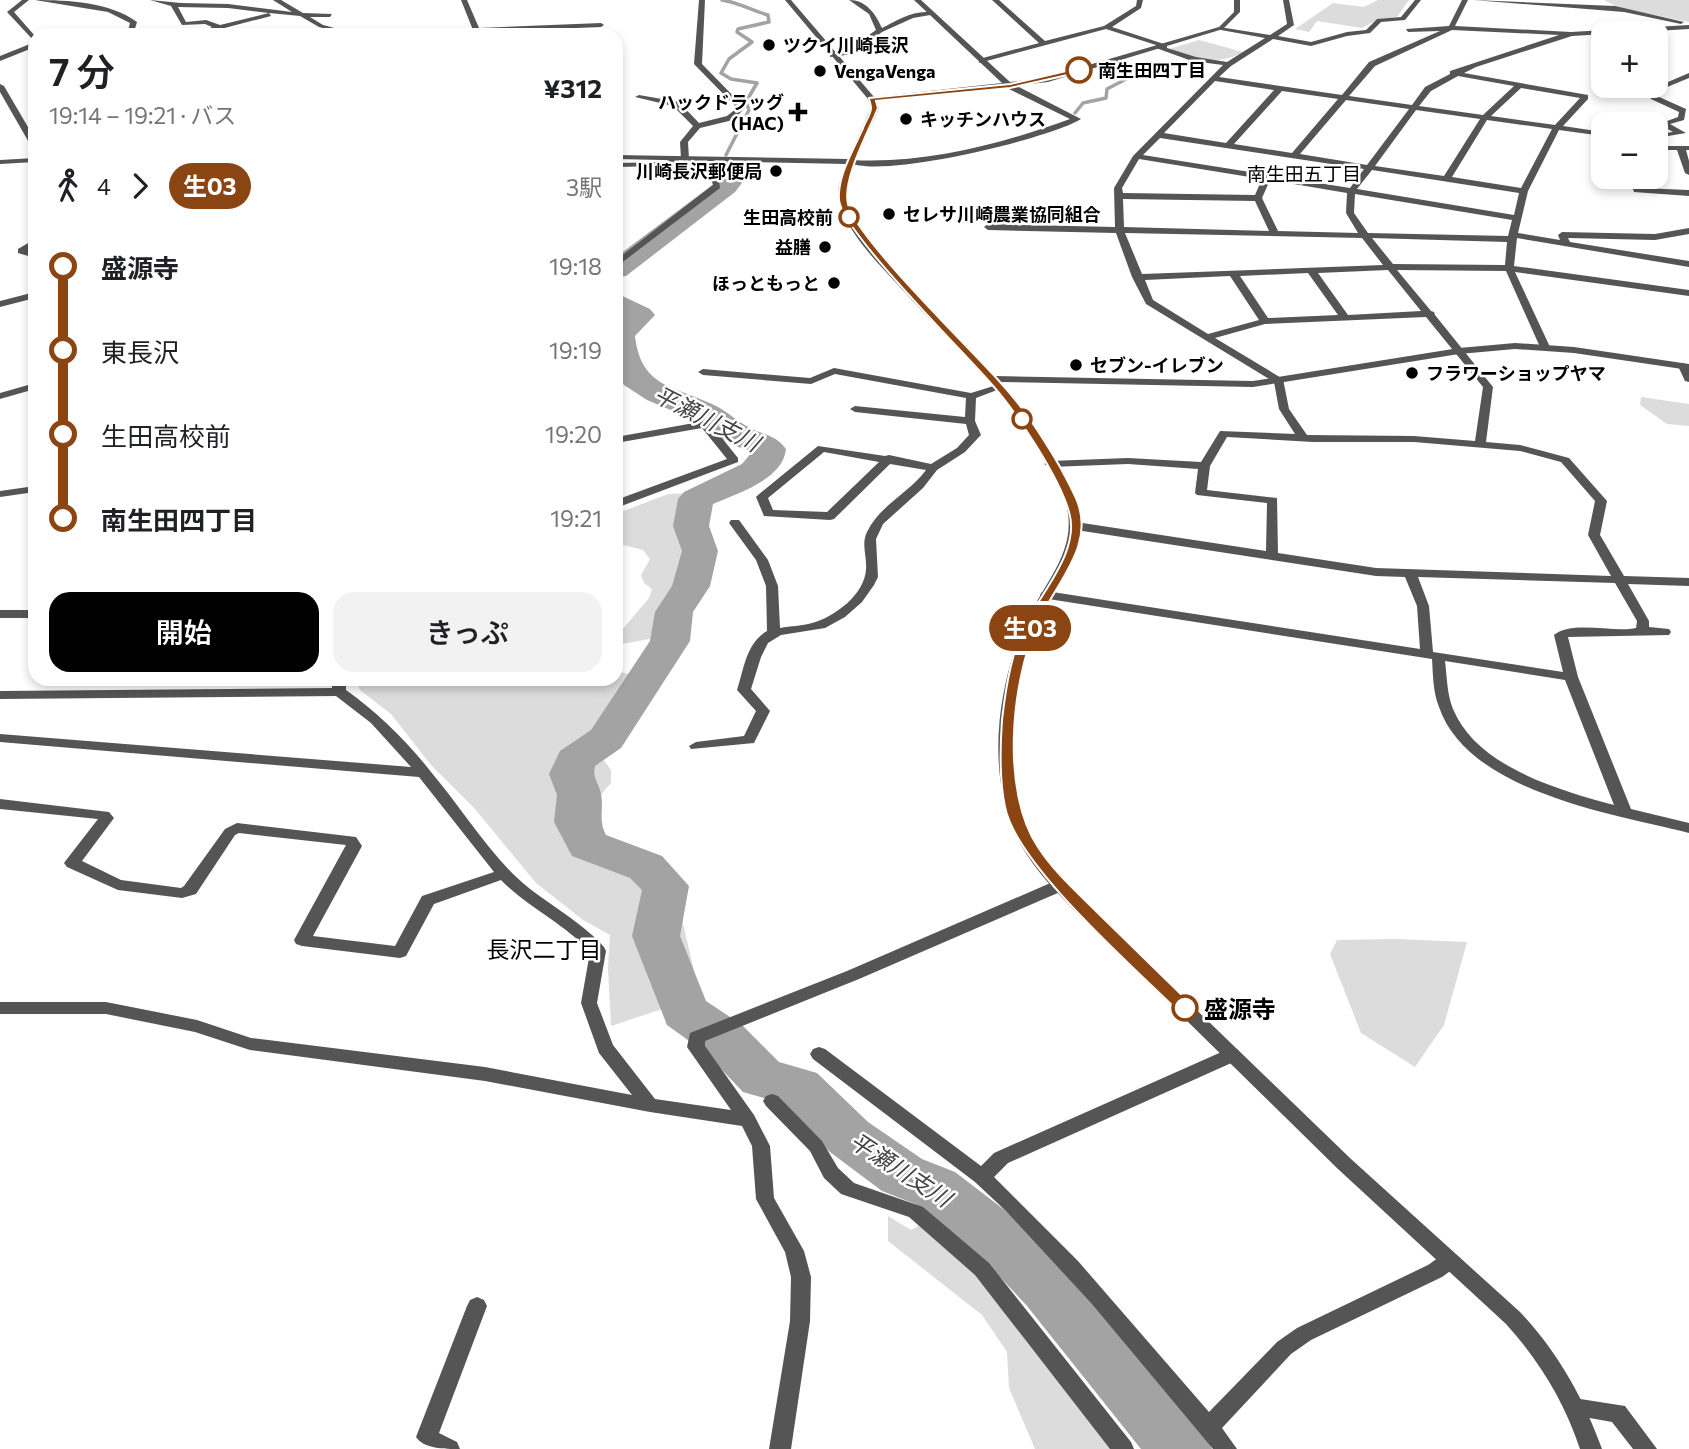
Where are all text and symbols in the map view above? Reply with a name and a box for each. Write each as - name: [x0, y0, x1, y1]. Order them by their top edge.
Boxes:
- map controls: [1591, 21, 1668, 189]
- button: +: [1591, 21, 1668, 98]
- place label: ツクイ川崎長沢: [783, 34, 909, 56]
- marker: ツクイ川崎長沢: [761, 37, 777, 53]
- text: 7 分: [49, 47, 115, 94]
- marker: 南生田四丁目: [1066, 57, 1092, 83]
- place label: 南生田四丁目: [1098, 59, 1206, 81]
- place label: VengaVenga: [834, 60, 935, 82]
- marker: VengaVenga: [812, 63, 828, 79]
- text: ¥312: [544, 72, 602, 103]
- place label: ハックドラッグ (HAC): [658, 91, 784, 134]
- text: 19:14 – 19:21 · バス: [49, 101, 236, 129]
- marker: ハックドラッグ (HAC): [790, 104, 806, 120]
- place label: キッチンハウス: [920, 108, 1046, 130]
- marker: キッチンハウス: [898, 111, 914, 127]
- button: −: [1591, 112, 1668, 189]
- place label: 川崎長沢郵便局: [636, 160, 762, 182]
- district label: 南生田五丁目: [1247, 162, 1361, 185]
- marker: 川崎長沢郵便局: [768, 163, 784, 179]
- icon: walk: [49, 167, 87, 205]
- icon: forward: [121, 167, 159, 205]
- text: 生03: [183, 171, 237, 200]
- text: 4: [97, 172, 111, 200]
- text: 3駅: [566, 173, 602, 201]
- place label: セレサ川崎農業協同組合: [903, 203, 1101, 225]
- place label: 生田高校前: [743, 206, 833, 228]
- marker: セレサ川崎農業協同組合: [881, 206, 897, 222]
- marker: 生田高校前: [839, 207, 859, 227]
- place label: 益膳: [775, 236, 811, 258]
- marker: 益膳: [817, 239, 833, 255]
- text: 盛源寺: [101, 252, 179, 283]
- text: 19:18: [549, 252, 602, 280]
- place label: ほっともっと: [712, 272, 820, 294]
- marker: ほっともっと: [826, 275, 842, 291]
- text: 東長沢: [101, 336, 179, 367]
- text: 19:19: [549, 336, 602, 364]
- place label: セブン-イレブン: [1090, 354, 1224, 376]
- marker: セブン-イレブン: [1068, 357, 1084, 373]
- place label: フラワーショップヤマ: [1426, 362, 1606, 384]
- marker: フラワーショップヤマ: [1404, 365, 1420, 381]
- water label: 平瀬川支川: [649, 379, 767, 458]
- unlabelled marker: [1012, 409, 1032, 429]
- text: 生田高校前: [101, 420, 231, 451]
- text: 19:20: [545, 420, 602, 448]
- text: 南生田四丁目: [101, 504, 257, 535]
- text: 19:21: [550, 504, 602, 532]
- button: 開始: [49, 592, 319, 672]
- button: きっぷ: [333, 592, 602, 672]
- line badge: 生03: [990, 605, 1070, 651]
- text: 生03: [1003, 613, 1057, 642]
- district label: 長沢二丁目: [487, 935, 602, 963]
- place label: 盛源寺: [1204, 994, 1276, 1023]
- marker: 盛源寺: [1172, 995, 1198, 1021]
- water label: 平瀬川支川: [845, 1126, 959, 1214]

